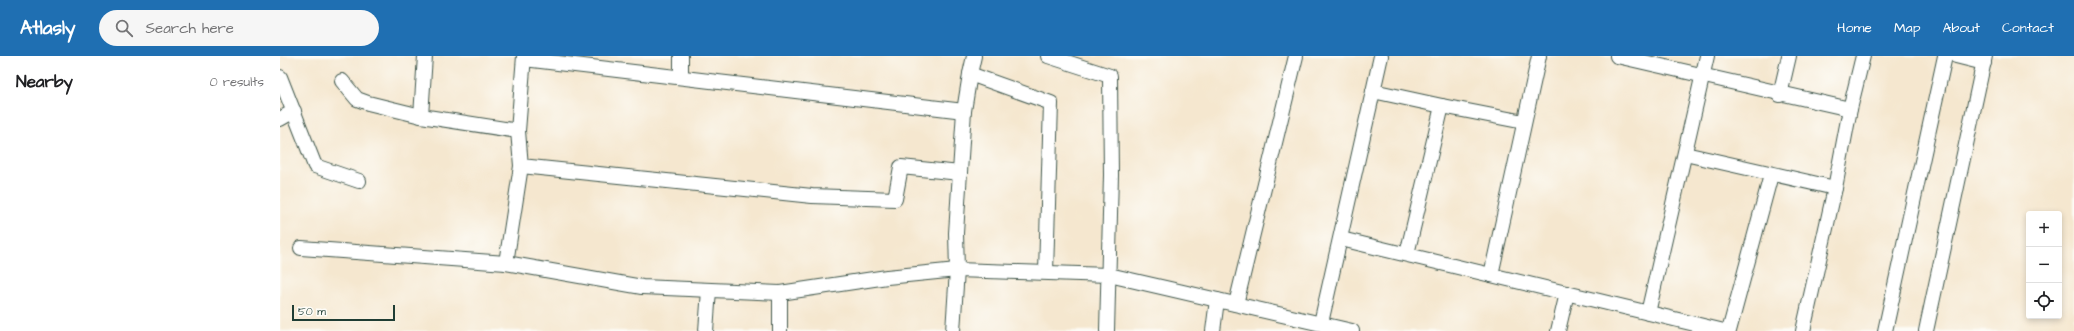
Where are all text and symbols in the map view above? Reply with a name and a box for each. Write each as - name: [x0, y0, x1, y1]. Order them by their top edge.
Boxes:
- search box: [99, 10, 379, 46]
- text: Atlasly: [20, 15, 75, 42]
- icon: search: [113, 17, 135, 39]
- text: Search here: [145, 18, 234, 39]
- text: Home: [1837, 18, 1872, 38]
- text: Map: [1894, 18, 1920, 38]
- text: About: [1942, 18, 1980, 38]
- text: Contact: [2002, 18, 2054, 38]
- text: Nearby: [16, 70, 73, 94]
- text: 0 results: [209, 73, 264, 91]
- map controls: [2026, 211, 2062, 319]
- button: +: [2026, 211, 2062, 247]
- button: −: [2026, 247, 2062, 283]
- button: locate: [2026, 283, 2062, 319]
- scale bar: [292, 303, 395, 322]
- text: 50 m: [298, 304, 326, 319]

